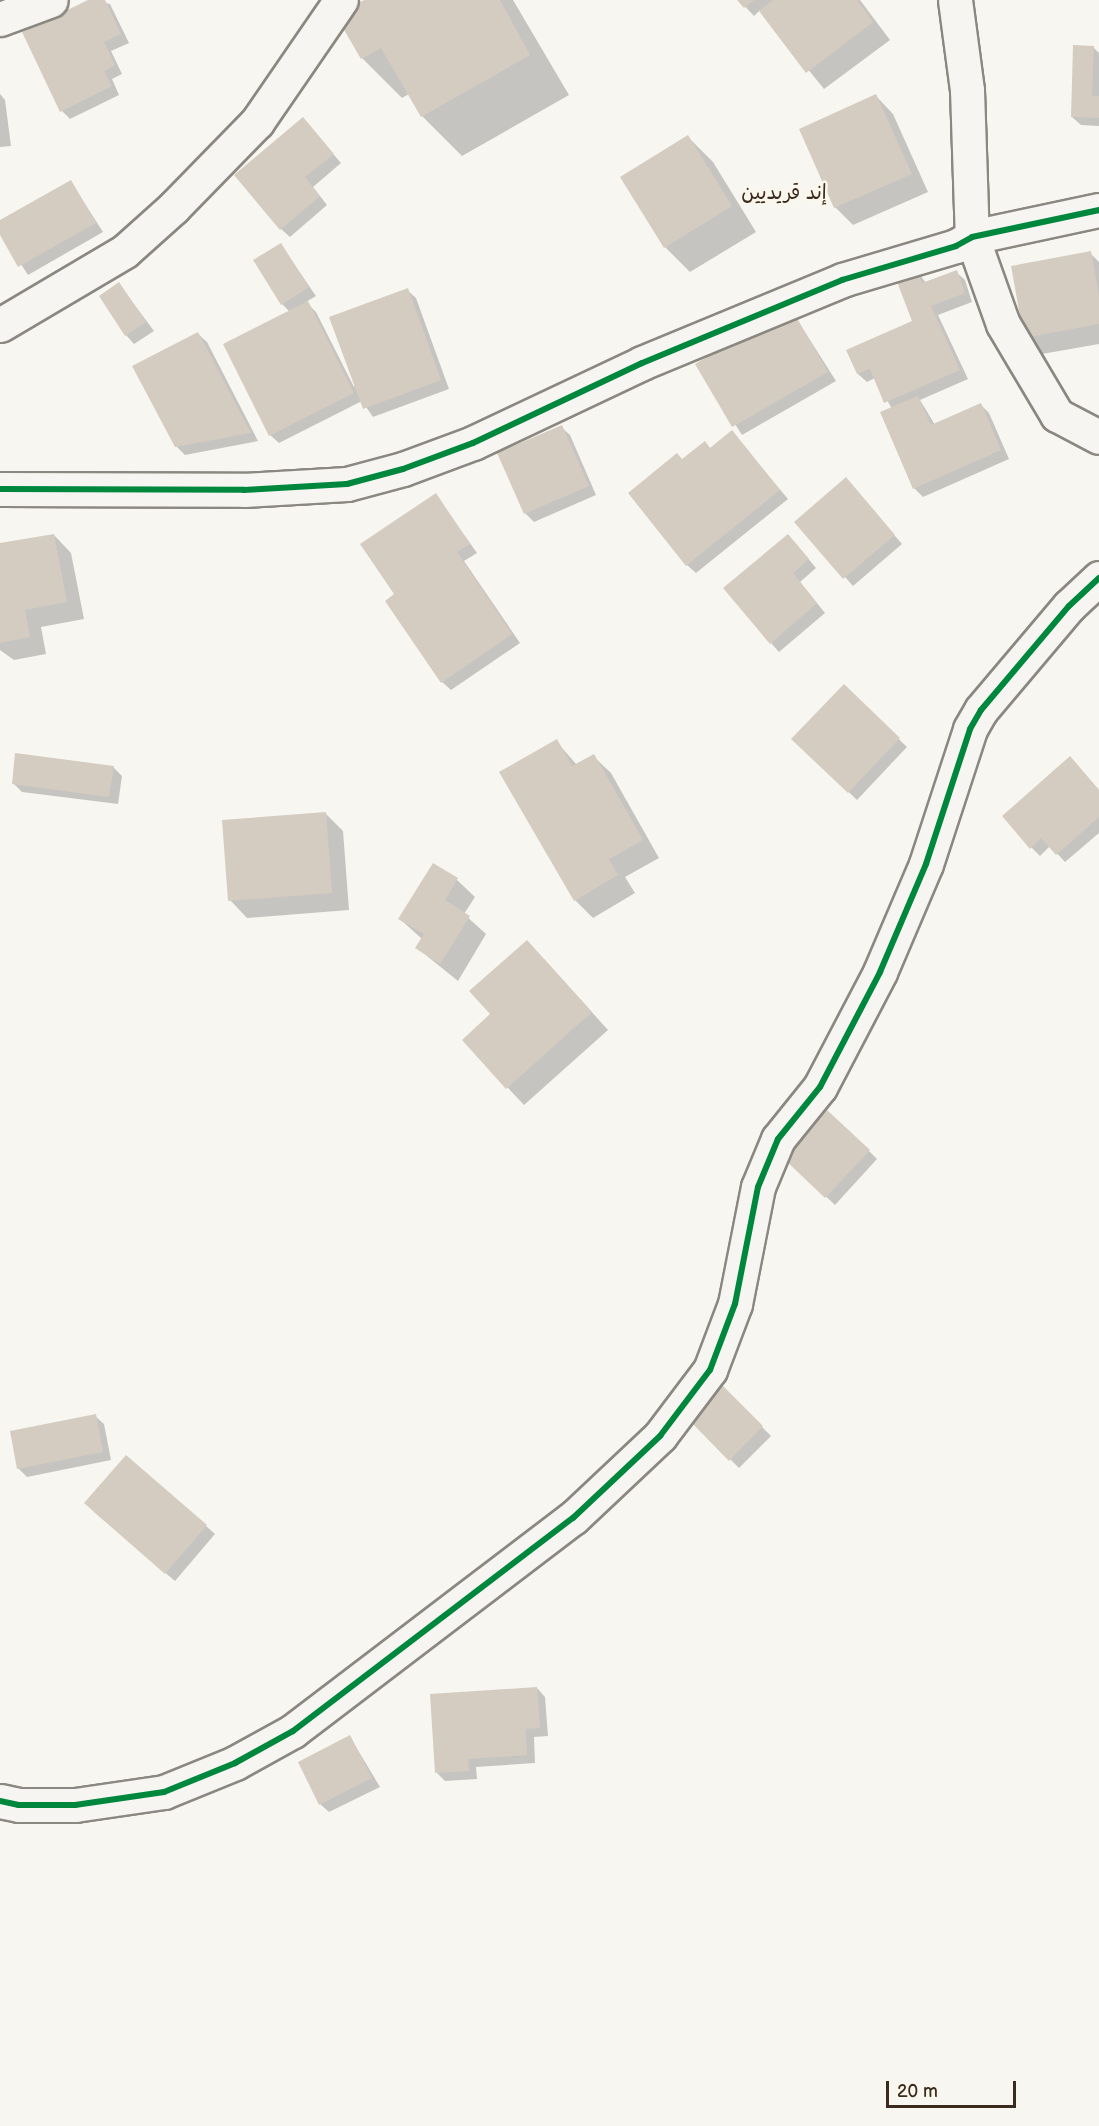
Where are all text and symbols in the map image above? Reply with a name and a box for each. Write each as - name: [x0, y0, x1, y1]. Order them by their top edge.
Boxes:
- district label: إند قريديين: [741, 181, 827, 205]
- scale bar: [889, 2069, 1020, 2107]
- text: 20 m: [897, 2081, 938, 2102]

